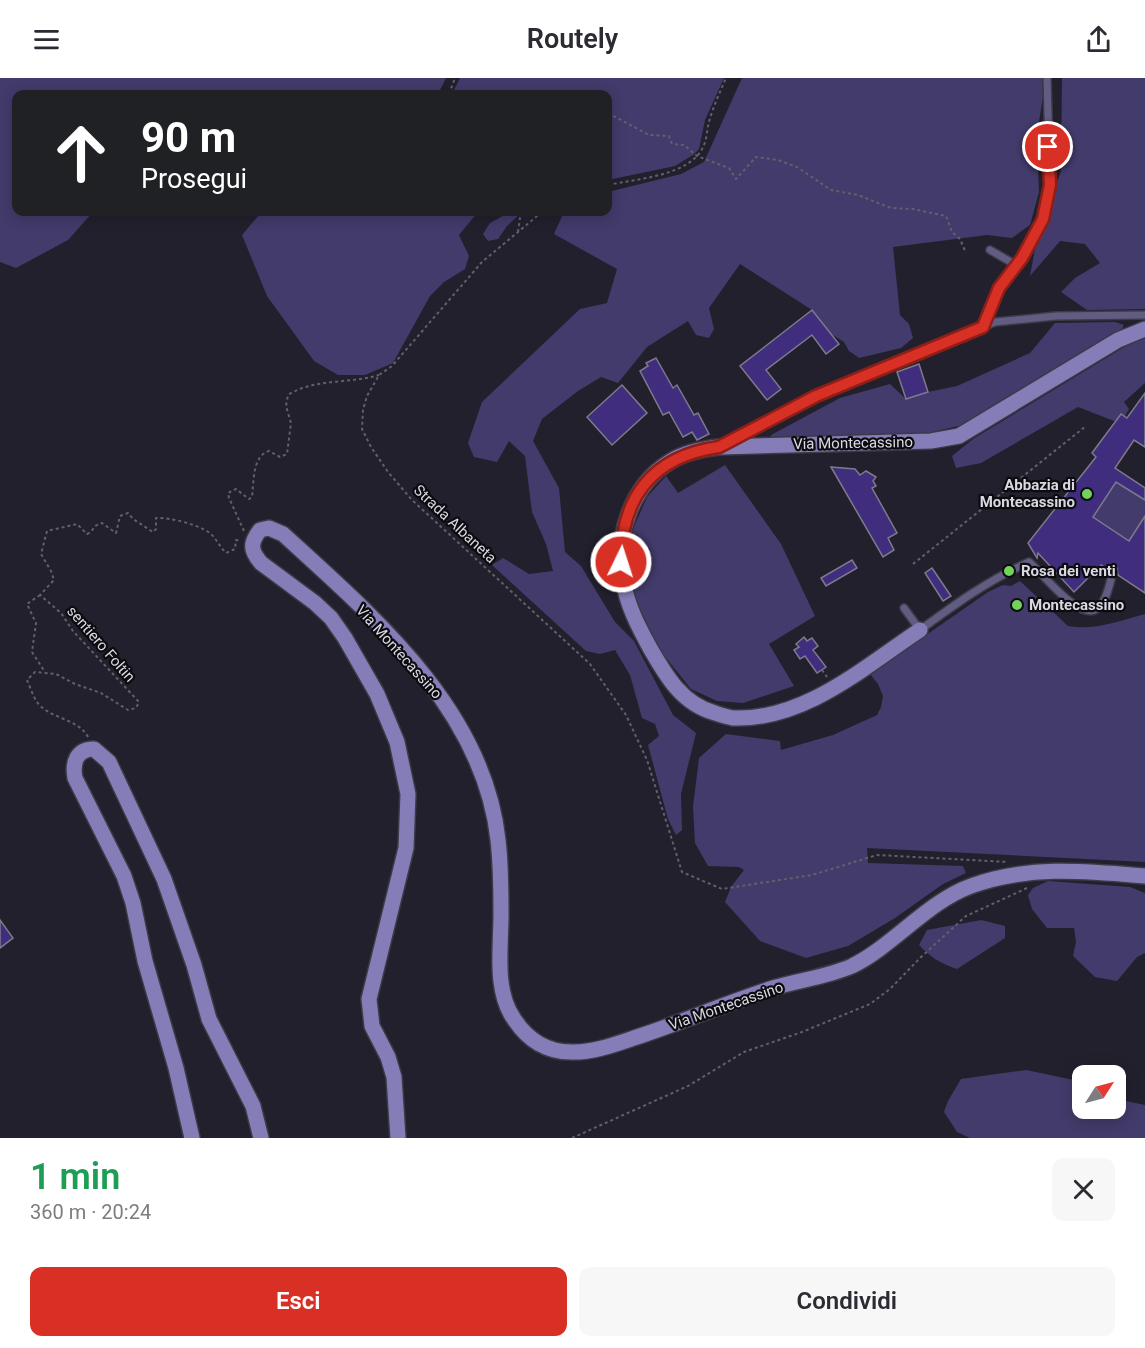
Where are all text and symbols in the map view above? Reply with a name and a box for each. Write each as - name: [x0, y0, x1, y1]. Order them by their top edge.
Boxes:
- icon: menu: [30, 23, 63, 56]
- text: Routely: [527, 23, 618, 55]
- icon: share: [1082, 23, 1115, 56]
- text: 90 m: [141, 113, 236, 162]
- icon: ahead: [42, 114, 120, 192]
- pin: [1022, 121, 1073, 172]
- icon: arrive: [1031, 130, 1064, 163]
- text: Prosegui: [141, 163, 247, 195]
- street label: Via Montecassino: [793, 433, 913, 453]
- place label: Abbazia di Montecassino: [980, 476, 1075, 511]
- street label: Strada Albaneta: [410, 481, 500, 567]
- marker: Abbazia di Montecassino: [1080, 487, 1094, 501]
- position arrow: [589, 530, 653, 594]
- place label: Rosa dei venti: [1021, 562, 1116, 580]
- marker: Rosa dei venti: [1002, 564, 1016, 578]
- place label: Montecassino: [1029, 596, 1124, 614]
- marker: Montecassino: [1010, 598, 1024, 612]
- street label: Via Montecassino: [352, 601, 446, 703]
- street label: sentiero Foltin: [63, 602, 139, 686]
- street label: Via Montecassino: [666, 978, 786, 1034]
- north arrow: [1072, 1065, 1126, 1119]
- map controls: [1072, 1065, 1126, 1119]
- text: 1 min: [30, 1156, 120, 1198]
- button: close: [1052, 1158, 1115, 1221]
- text: 360 m · 20:24: [30, 1200, 151, 1224]
- button: Esci: [30, 1267, 567, 1336]
- button: Condividi: [579, 1267, 1115, 1336]

